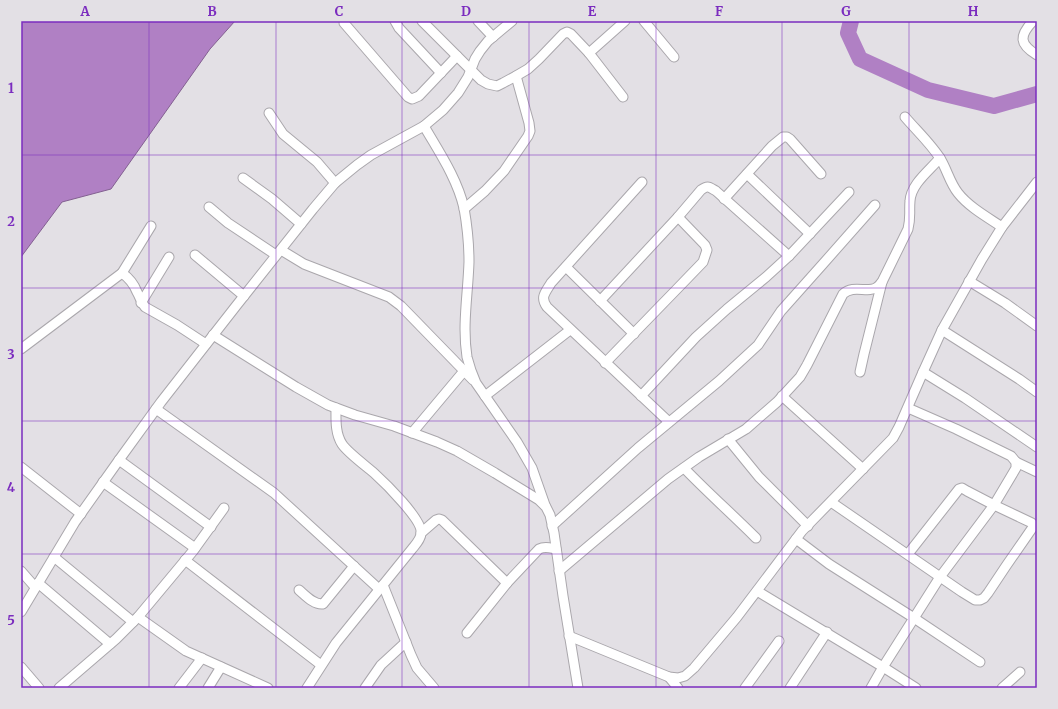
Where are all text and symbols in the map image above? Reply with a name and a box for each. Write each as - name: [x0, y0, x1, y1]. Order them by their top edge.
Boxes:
- text: A: [79, 3, 90, 20]
- text: B: [207, 3, 217, 20]
- text: C: [335, 3, 344, 20]
- text: D: [461, 3, 471, 20]
- text: E: [588, 3, 597, 20]
- text: F: [715, 3, 723, 20]
- text: G: [841, 3, 851, 20]
- text: H: [968, 3, 979, 20]
- text: 1: [8, 80, 14, 97]
- text: 2: [7, 213, 15, 230]
- text: 3: [7, 346, 15, 363]
- text: 4: [7, 479, 16, 496]
- text: 5: [7, 612, 15, 629]

